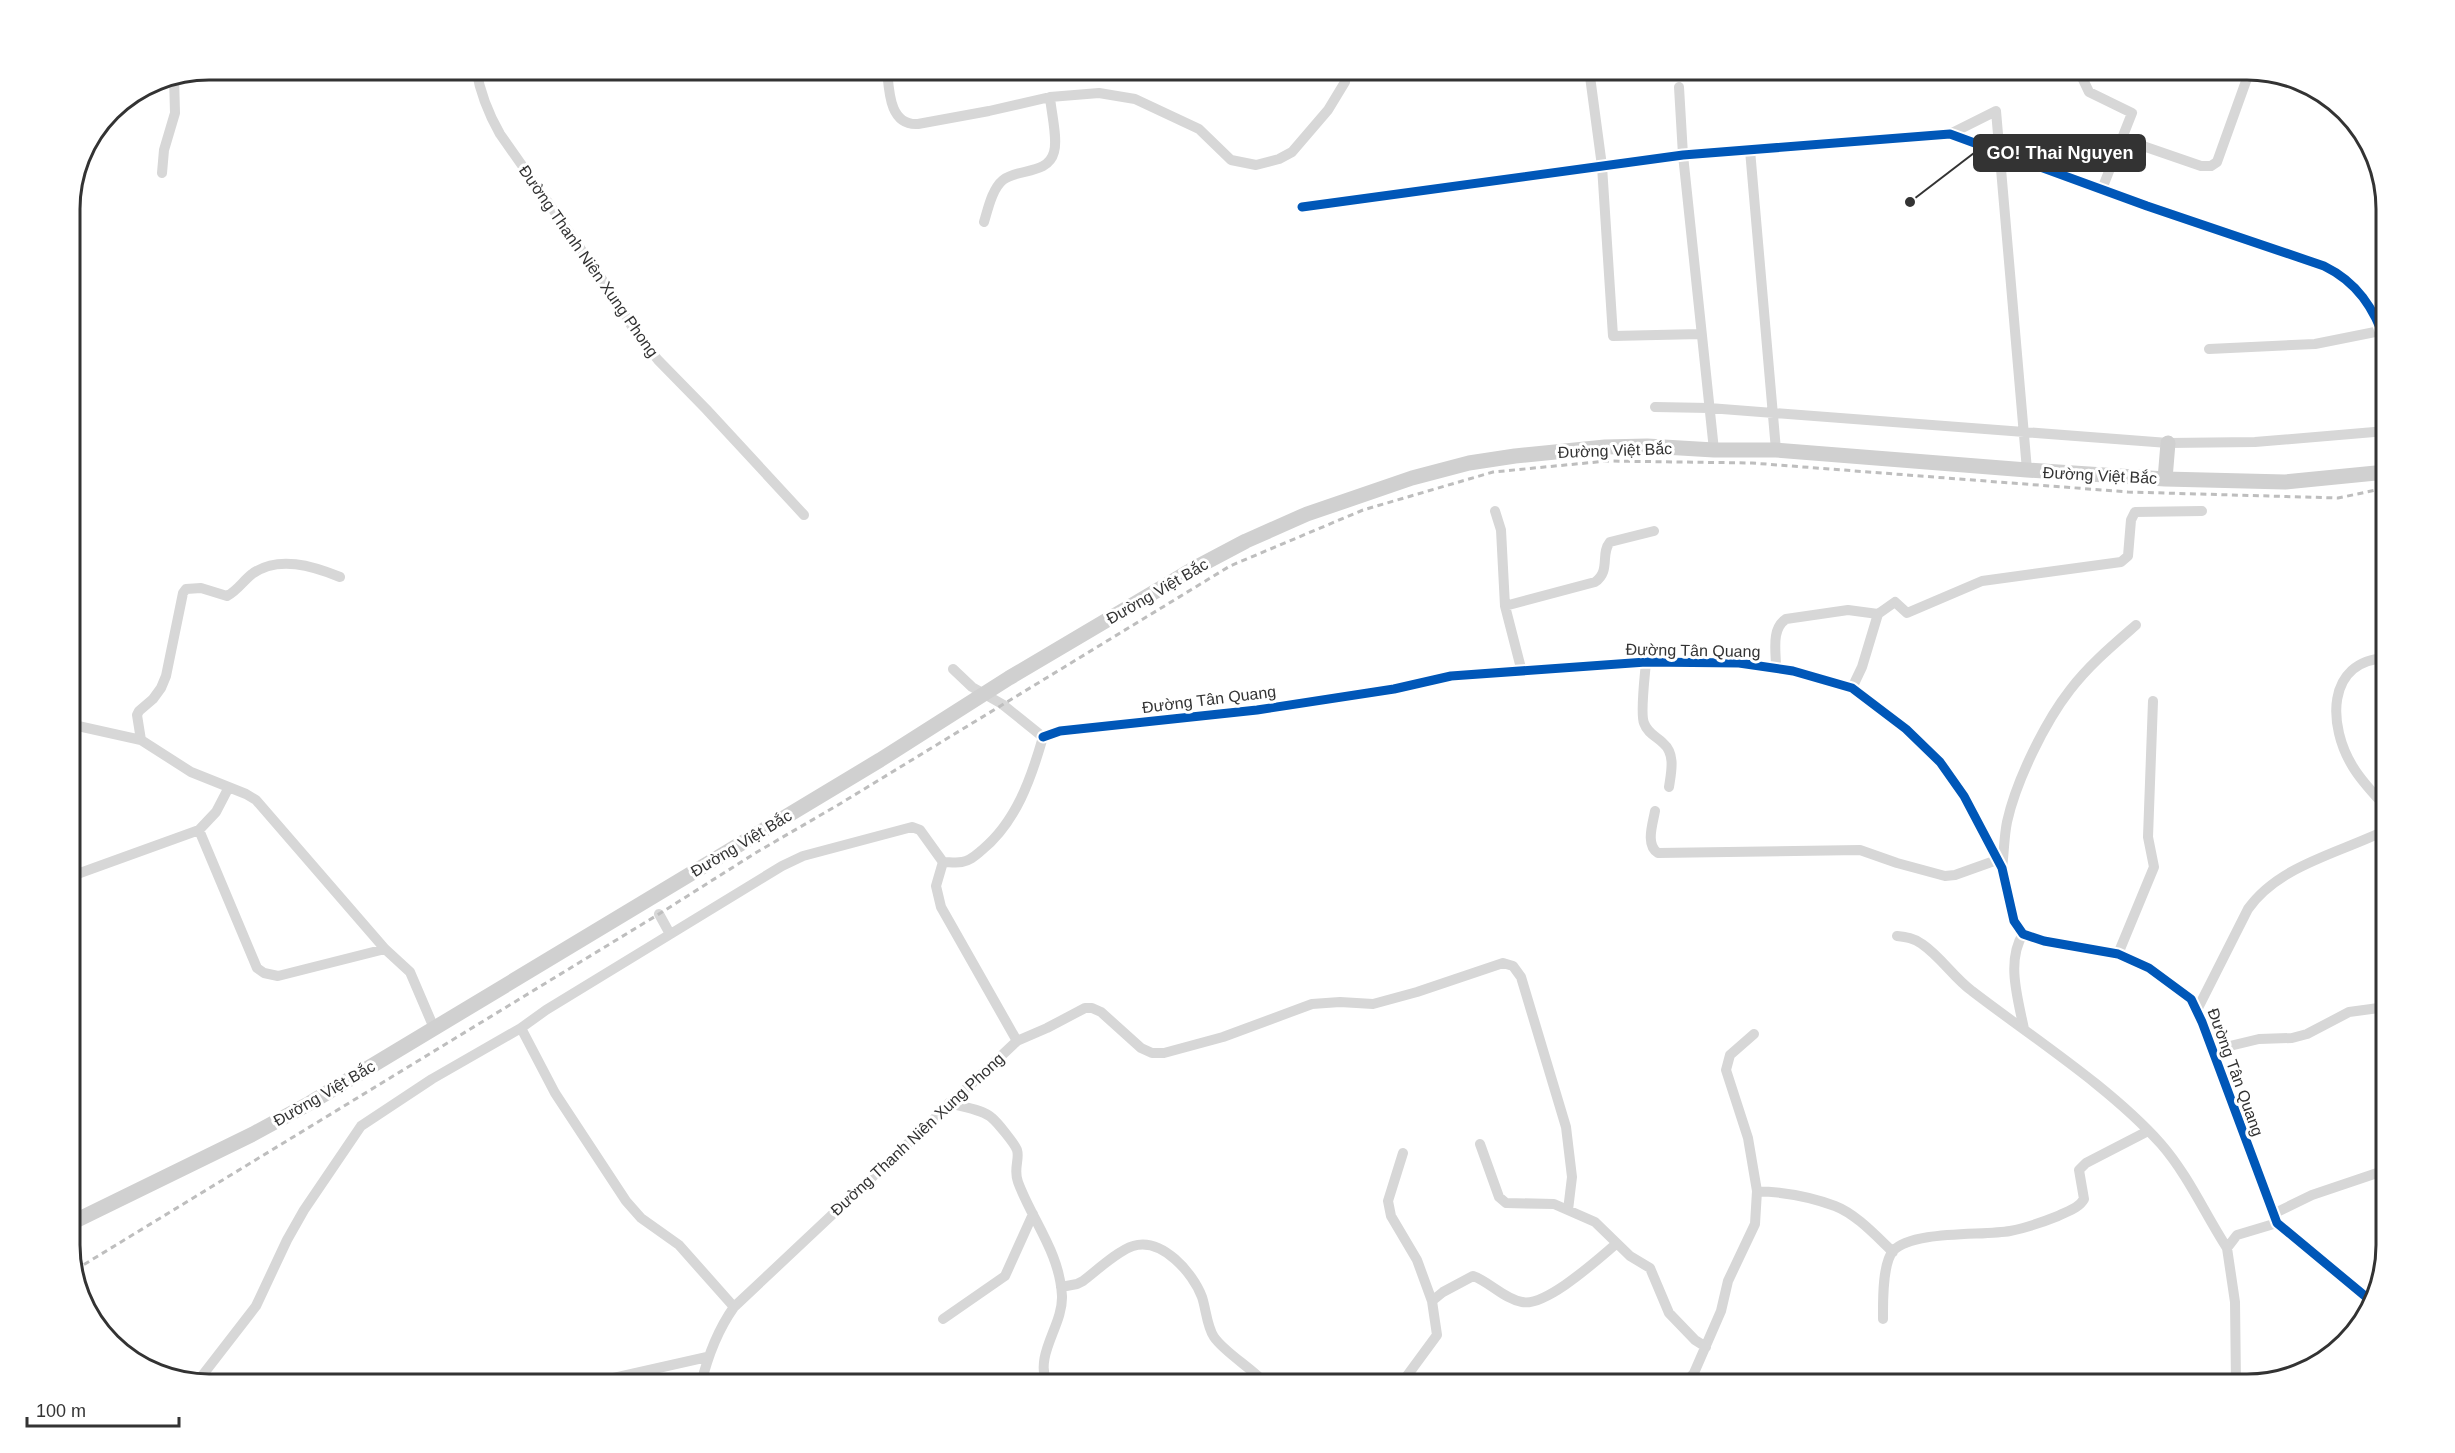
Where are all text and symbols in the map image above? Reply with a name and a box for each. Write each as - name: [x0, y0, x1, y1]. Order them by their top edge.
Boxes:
- callout: GO! Thai Nguyen: [1974, 135, 2145, 171]
- text: GO! Thai Nguyen: [1986, 143, 2134, 163]
- street label: Đường Thanh Niên Xung Phong: [516, 162, 662, 360]
- street label: Đường Việt Bắc: [1558, 439, 1672, 461]
- street label: Đường Việt Bắc: [2042, 463, 2158, 487]
- street label: Đường Việt Bắc: [1103, 555, 1211, 627]
- street label: Đường Tân Quang: [1625, 641, 1761, 660]
- street label: Đường Tân Quang: [1141, 683, 1277, 716]
- street label: Đường Việt Bắc: [687, 806, 795, 880]
- street label: Đường Tân Quang: [2204, 1006, 2267, 1138]
- street label: Đường Thanh Niên Xung Phong: [827, 1050, 1007, 1219]
- street label: Đường Việt Bắc: [270, 1057, 378, 1129]
- scale bar: [27, 1390, 178, 1428]
- text: 100 m: [36, 1401, 86, 1421]

